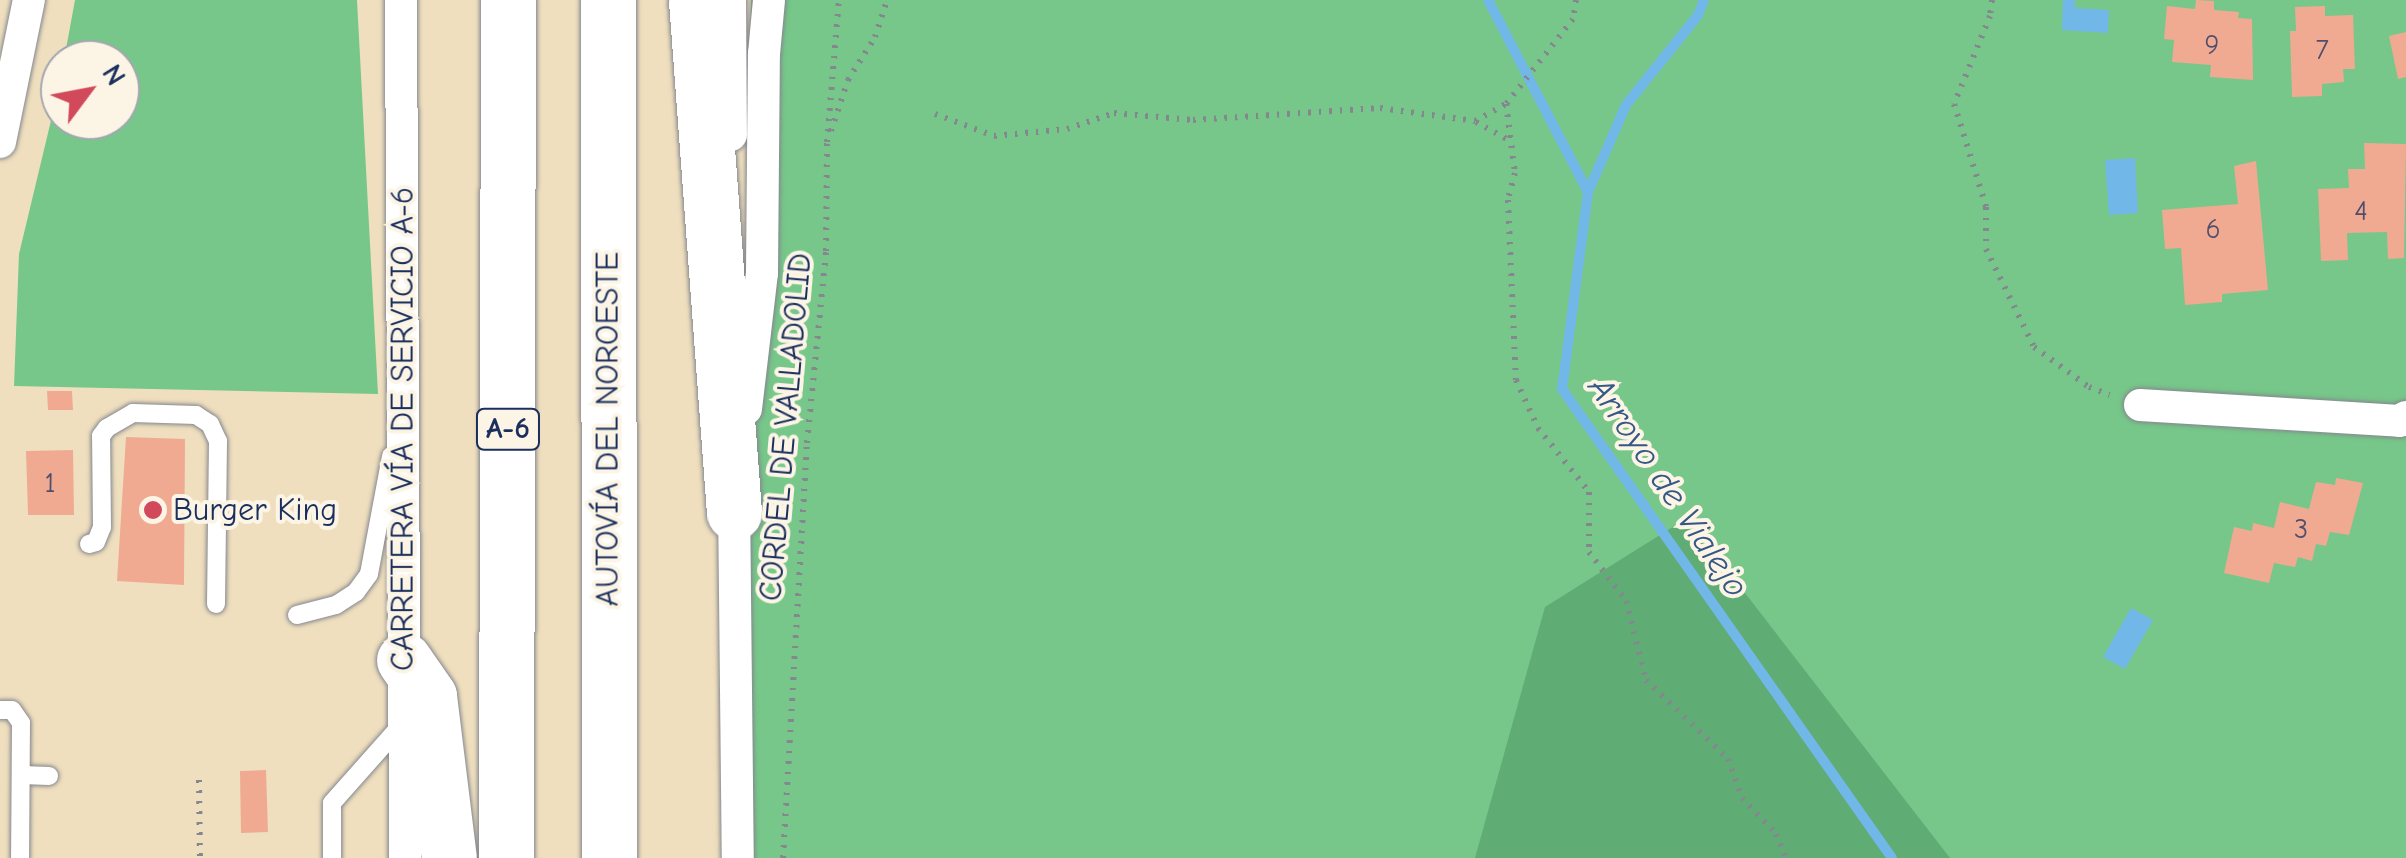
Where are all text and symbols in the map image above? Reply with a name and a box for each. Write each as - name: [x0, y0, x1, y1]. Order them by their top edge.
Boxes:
- house number: 9: [2205, 28, 2219, 62]
- house number: 7: [2315, 33, 2329, 67]
- north arrow: [40, 40, 140, 140]
- text: N: [95, 59, 132, 91]
- street label: CARRETERA VÍA DE SERVICIO A-6: [384, 187, 422, 671]
- house number: 4: [2354, 194, 2368, 228]
- house number: 6: [2205, 212, 2221, 246]
- street label: CORDEL DE VALLADOLID: [752, 251, 820, 603]
- street label: AUTOVÍA DEL NOROESTE: [589, 252, 627, 606]
- water label: Arroyo de Vialejo: [1579, 369, 1757, 605]
- road number: A-6: [476, 404, 540, 454]
- house number: 1: [44, 466, 56, 500]
- place label: Burger King: [173, 491, 337, 529]
- marker: Burger King: [142, 499, 164, 521]
- house number: 3: [2294, 512, 2308, 546]

